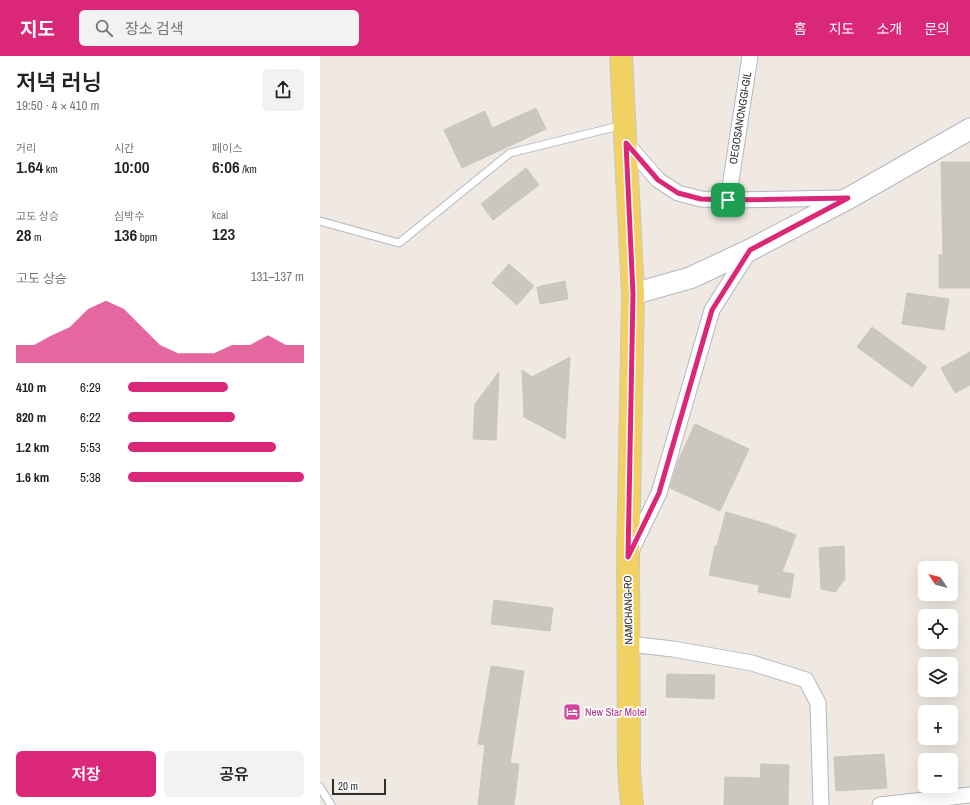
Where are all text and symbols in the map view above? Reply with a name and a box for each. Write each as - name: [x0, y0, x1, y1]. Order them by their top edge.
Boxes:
- search box: [79, 10, 359, 46]
- text: 지도: [20, 16, 55, 42]
- icon: search: [93, 17, 115, 39]
- text: 장소 검색: [125, 18, 184, 39]
- text: 홈: [794, 20, 807, 38]
- text: 지도: [829, 20, 854, 38]
- text: 소개: [876, 20, 902, 38]
- text: 문의: [924, 20, 950, 38]
- text: 저녁 러닝: [16, 67, 102, 97]
- button: share: [262, 69, 304, 111]
- street label: OEGOSANONGGI-GIL: [726, 71, 754, 165]
- text: 19:50 · 4 × 410 m: [16, 97, 99, 114]
- text: 거리: [16, 141, 36, 155]
- text: 시간: [114, 141, 134, 155]
- text: 페이스: [212, 141, 242, 155]
- text: 1.64: [16, 155, 43, 178]
- text: 10:00: [114, 155, 149, 178]
- text: 6:06: [212, 155, 240, 178]
- text: km: [43, 162, 58, 176]
- text: /km: [240, 162, 257, 176]
- pin: [711, 183, 745, 217]
- icon: arrive: [717, 189, 739, 211]
- text: kcal: [212, 208, 228, 222]
- text: 고도 상승: [16, 209, 59, 223]
- text: 심박수: [114, 209, 144, 223]
- text: 123: [212, 222, 235, 245]
- text: 28: [16, 223, 32, 246]
- text: 136: [114, 223, 137, 246]
- text: m: [32, 230, 42, 244]
- text: bpm: [137, 230, 157, 244]
- text: 131–137 m: [251, 268, 304, 285]
- text: 고도 상승: [16, 270, 67, 287]
- text: 410 m: [16, 379, 46, 396]
- text: 6:29: [80, 379, 101, 396]
- text: 820 m: [16, 409, 46, 426]
- text: 6:22: [80, 409, 101, 426]
- text: 1.2 km: [16, 439, 49, 456]
- text: 5:53: [80, 439, 101, 456]
- text: 1.6 km: [16, 469, 49, 486]
- text: 5:38: [80, 469, 101, 486]
- north arrow: [918, 561, 958, 601]
- map controls: [918, 561, 958, 793]
- street label: NAMCHANG-RO: [620, 575, 636, 645]
- button: locate: [918, 609, 958, 649]
- button: layers: [918, 657, 958, 697]
- hotel icon: New Star Motel: [562, 702, 582, 722]
- place label: New Star Motel: [585, 705, 647, 719]
- button: +: [918, 705, 958, 745]
- button: 저장: [16, 751, 156, 797]
- button: 공유: [164, 751, 304, 797]
- button: −: [918, 753, 958, 793]
- scale bar: [332, 777, 386, 796]
- text: 20 m: [338, 779, 358, 793]

